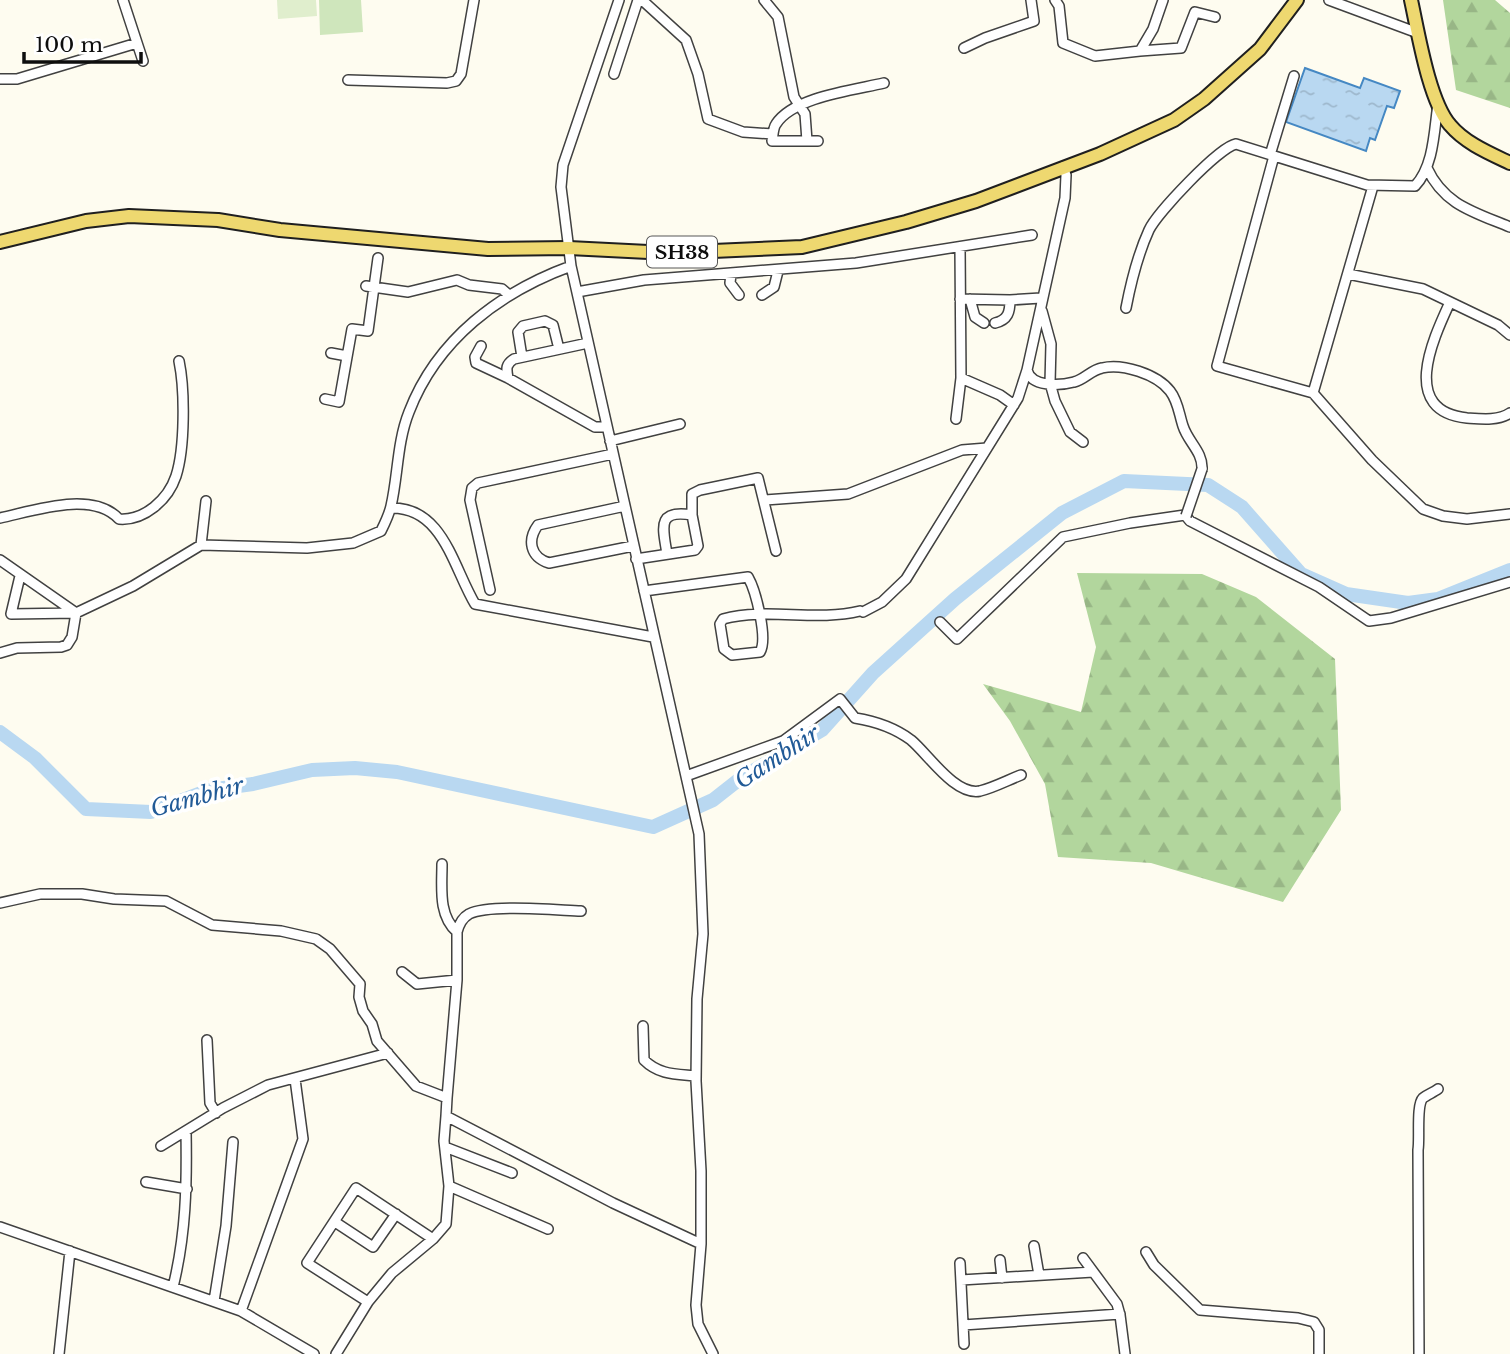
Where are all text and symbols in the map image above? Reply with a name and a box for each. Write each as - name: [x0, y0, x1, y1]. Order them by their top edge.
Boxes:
- scale bar: [24, 21, 142, 65]
- text: 100 m: [35, 32, 103, 58]
- road number: SH38: [647, 236, 717, 268]
- water label: Gambhir: [729, 718, 826, 795]
- water label: Gambhir: [147, 771, 248, 823]

